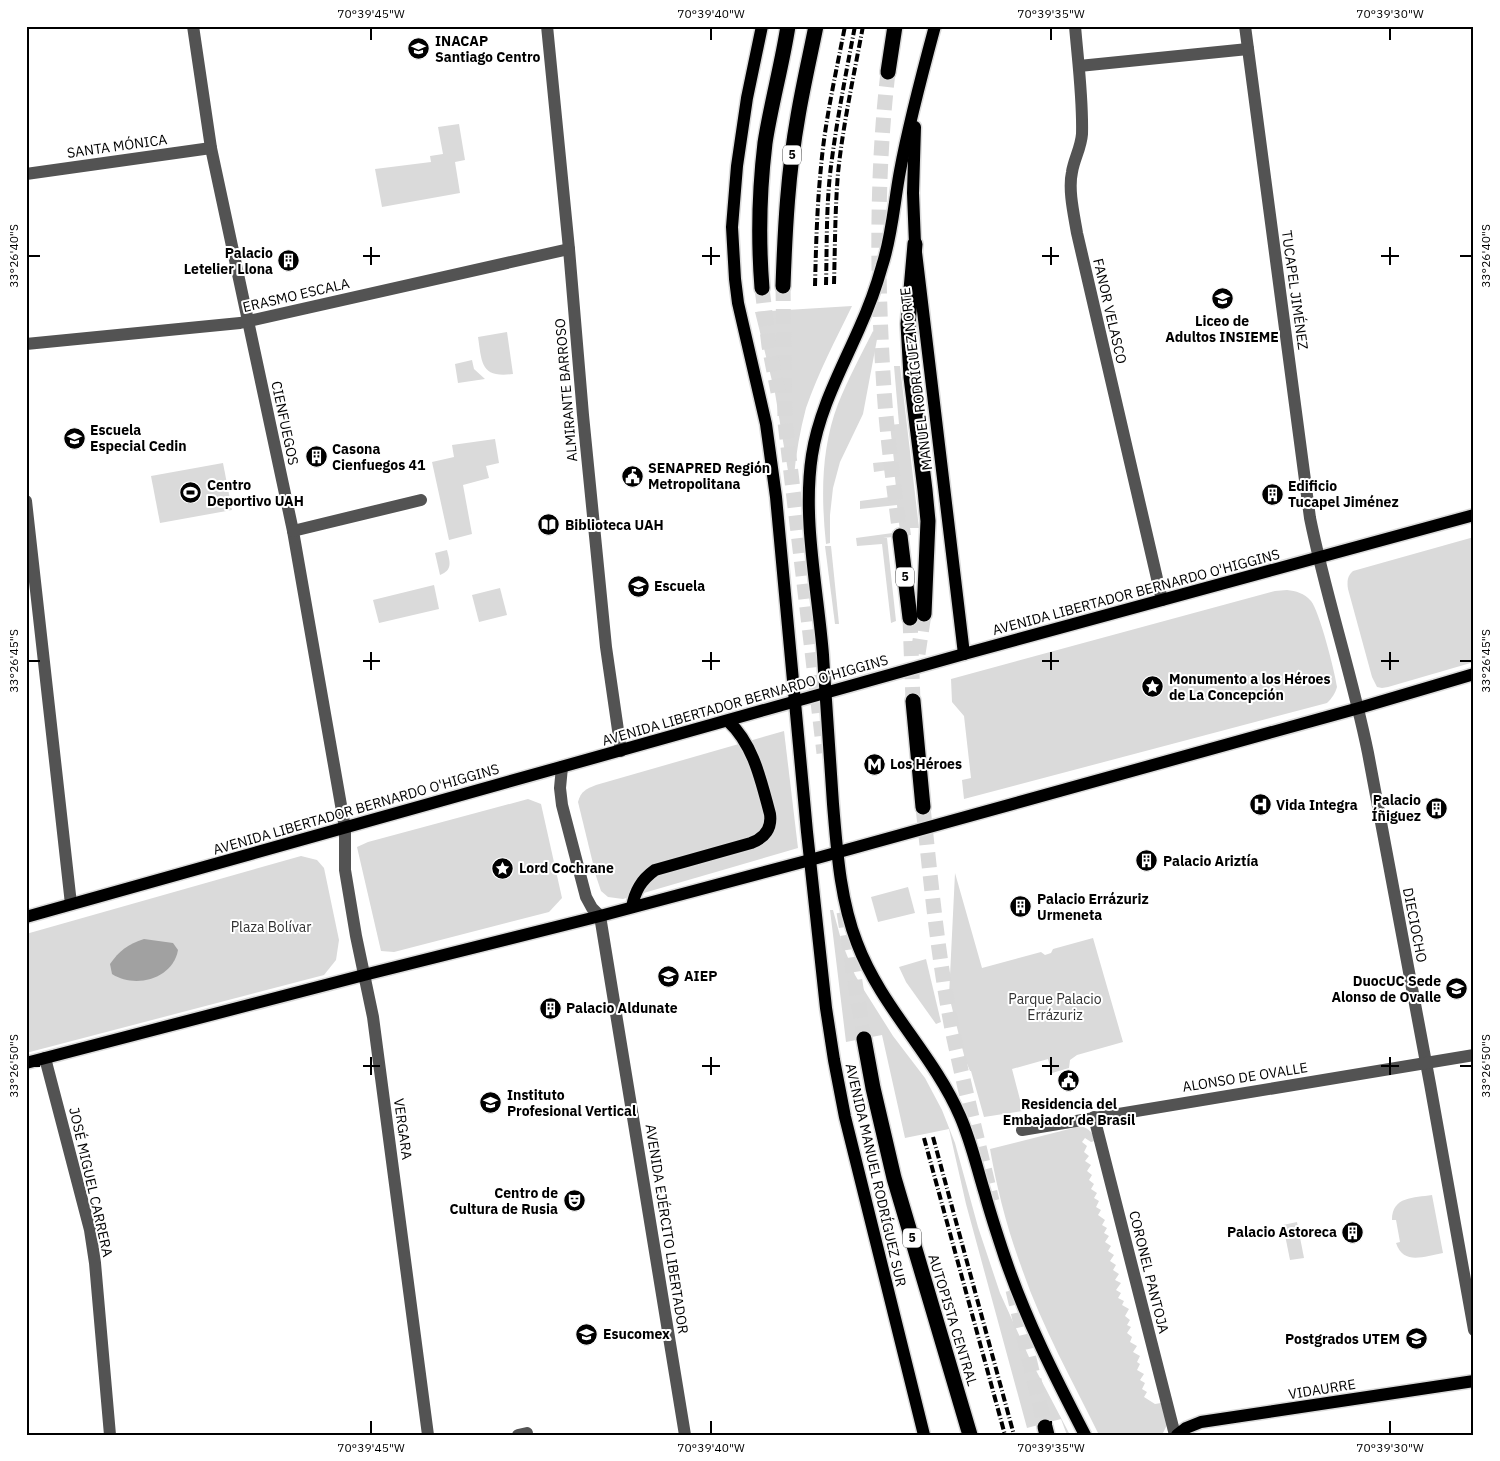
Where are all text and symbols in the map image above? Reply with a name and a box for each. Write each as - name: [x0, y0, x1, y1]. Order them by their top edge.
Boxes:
- text: 70°39'45"W: [337, 6, 405, 21]
- text: 70°39'40"W: [677, 6, 745, 21]
- text: 70°39'35"W: [1017, 6, 1085, 21]
- text: 70°39'30"W: [1356, 6, 1424, 21]
- place label: INACAP Santiago Centro: [435, 32, 540, 66]
- school or university icon: INACAP Santiago Centro: [407, 37, 431, 61]
- street label: SANTA MÓNICA: [66, 129, 168, 162]
- road number: 5: [783, 146, 801, 164]
- text: 33°26'40"S: [6, 224, 21, 288]
- text: 33°26'40"S: [1478, 224, 1493, 288]
- street label: TUCAPEL JIMÉNEZ: [1278, 229, 1313, 351]
- place label: Palacio Letelier Llona: [184, 244, 273, 278]
- building icon: Palacio Letelier Llona: [277, 249, 301, 273]
- street label: FANOR VELASCO: [1089, 256, 1131, 366]
- street label: ERASMO ESCALA: [241, 274, 351, 316]
- street label: MANUEL RODRÍGUEZ NORTE: [895, 286, 936, 472]
- school or university icon: Liceo de Adultos INSIEME: [1210, 286, 1234, 310]
- place label: Liceo de Adultos INSIEME: [1165, 312, 1279, 346]
- street label: ALMIRANTE BARROSO: [551, 317, 581, 463]
- street label: CIENFUEGOS: [267, 379, 303, 467]
- place label: Escuela Especial Cedin: [90, 421, 187, 455]
- school or university icon: Escuela Especial Cedin: [62, 426, 86, 450]
- place label: Casona Cienfuegos 41: [332, 440, 426, 474]
- building icon: Casona Cienfuegos 41: [304, 445, 328, 469]
- place label: SENAPRED Región Metropolitana: [648, 459, 770, 493]
- public building icon: SENAPRED Región Metropolitana: [620, 464, 644, 488]
- place label: Centro Deportivo UAH: [207, 476, 304, 510]
- place label: Edificio Tucapel Jiménez: [1288, 477, 1399, 511]
- sports icon: Centro Deportivo UAH: [179, 481, 203, 505]
- building icon: Edificio Tucapel Jiménez: [1260, 482, 1284, 506]
- library icon: Biblioteca UAH: [537, 513, 561, 537]
- place label: Biblioteca UAH: [565, 516, 664, 534]
- street label: AVENIDA LIBERTADOR BERNARDO O'HIGGINS: [990, 545, 1282, 639]
- road number: 5: [896, 568, 914, 586]
- school or university icon: Escuela: [626, 574, 650, 598]
- place label: Escuela: [654, 577, 705, 595]
- text: 33°26'45"S: [6, 629, 21, 693]
- text: 33°26'45"S: [1478, 629, 1493, 693]
- street label: AVENIDA LIBERTADOR BERNARDO O'HIGGINS: [600, 650, 890, 750]
- place label: Monumento a los Héroes de La Concepción: [1169, 670, 1330, 704]
- place icon: Monumento a los Héroes de La Concepción: [1141, 675, 1165, 699]
- metro station icon: Los Héroes: [862, 752, 886, 776]
- place label: Los Héroes: [890, 755, 962, 773]
- street label: AVENIDA LIBERTADOR BERNARDO O'HIGGINS: [211, 759, 501, 859]
- place label: Palacio Íñiguez: [1372, 791, 1421, 825]
- hospital icon: Vida Integra: [1248, 793, 1272, 817]
- place label: Vida Integra: [1276, 796, 1358, 814]
- building icon: Palacio Íñiguez: [1425, 796, 1449, 820]
- building icon: Palacio Ariztía: [1135, 849, 1159, 873]
- place label: Palacio Ariztía: [1163, 852, 1258, 870]
- place icon: Lord Cochrane: [491, 856, 515, 880]
- place label: Lord Cochrane: [519, 859, 614, 877]
- street label: DIECIOCHO: [1399, 886, 1431, 964]
- place label: Palacio Errázuriz Urmeneta: [1037, 890, 1149, 924]
- building icon: Palacio Errázuriz Urmeneta: [1009, 895, 1033, 919]
- park label: Plaza Bolívar: [231, 918, 311, 936]
- school or university icon: AIEP: [656, 964, 680, 988]
- place label: AIEP: [684, 967, 717, 985]
- place label: DuocUC Sede Alonso de Ovalle: [1331, 972, 1441, 1006]
- school or university icon: DuocUC Sede Alonso de Ovalle: [1445, 977, 1469, 1001]
- park label: Parque Palacio Errázuriz: [1008, 990, 1102, 1024]
- building icon: Palacio Aldunate: [538, 996, 562, 1020]
- place label: Palacio Aldunate: [566, 999, 678, 1017]
- text: 33°26'50"S: [6, 1034, 21, 1098]
- text: 33°26'50"S: [1478, 1034, 1493, 1098]
- street label: ALONSO DE OVALLE: [1181, 1058, 1309, 1096]
- street label: AVENIDA MANUEL RODRÍGUEZ SUR: [842, 1061, 911, 1288]
- public building icon: Residencia del Embajador de Brasil: [1057, 1069, 1081, 1093]
- place label: Instituto Profesional Vertical: [507, 1086, 636, 1120]
- school or university icon: Instituto Profesional Vertical: [479, 1091, 503, 1115]
- place label: Residencia del Embajador de Brasil: [1003, 1095, 1135, 1129]
- street label: VERGARA: [390, 1097, 416, 1161]
- street label: JOSÉ MIGUEL CARRERA: [65, 1105, 118, 1259]
- street label: AVENIDA EJÉRCITO LIBERTADOR: [642, 1123, 693, 1335]
- place label: Centro de Cultura de Rusia: [449, 1184, 558, 1218]
- theatre icon: Centro de Cultura de Rusia: [562, 1189, 586, 1213]
- street label: CORONEL PANTOJA: [1125, 1209, 1173, 1335]
- building icon: Palacio Astoreca: [1341, 1220, 1365, 1244]
- place label: Palacio Astoreca: [1227, 1223, 1337, 1241]
- road number: 5: [903, 1228, 921, 1248]
- street label: AUTOPISTA CENTRAL: [924, 1252, 982, 1388]
- school or university icon: Esucomex: [575, 1322, 599, 1346]
- place label: Esucomex: [603, 1325, 670, 1343]
- school or university icon: Postgrados UTEM: [1404, 1327, 1428, 1351]
- place label: Postgrados UTEM: [1285, 1330, 1400, 1348]
- street label: VIDAURRE: [1287, 1375, 1357, 1403]
- text: 70°39'45"W: [337, 1440, 405, 1455]
- text: 70°39'40"W: [677, 1440, 745, 1455]
- text: 70°39'35"W: [1017, 1440, 1085, 1455]
- text: 70°39'30"W: [1356, 1440, 1424, 1455]

